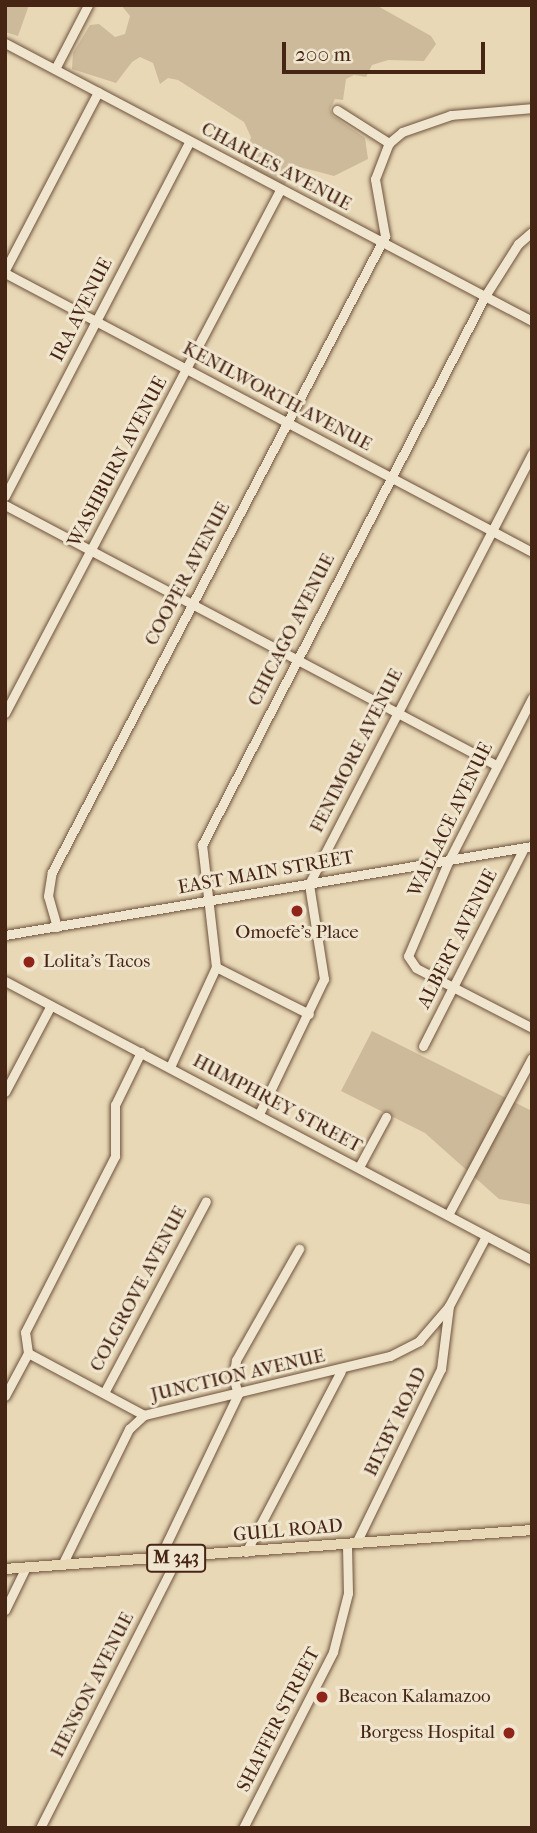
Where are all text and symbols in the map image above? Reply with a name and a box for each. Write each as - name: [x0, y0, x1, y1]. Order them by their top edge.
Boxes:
- scale bar: [285, 28, 488, 72]
- text: 200 m: [295, 42, 351, 66]
- street label: CHARLES AVENUE: [197, 118, 355, 216]
- street label: IRA AVENUE: [46, 254, 118, 366]
- street label: KENILWORTH AVENUE: [178, 337, 376, 457]
- street label: WASHBURN AVENUE: [63, 373, 173, 551]
- street label: COOPER AVENUE: [141, 498, 235, 650]
- street label: CHICAGO AVENUE: [244, 550, 340, 710]
- street label: FENIMORE AVENUE: [306, 665, 408, 837]
- street label: WALLACE AVENUE: [404, 739, 498, 901]
- street label: EAST MAIN STREET: [176, 846, 356, 900]
- street label: ALBERT AVENUE: [413, 865, 503, 1013]
- marker: Omoefe's Place: [289, 903, 305, 919]
- place label: Omoefe's Place: [235, 922, 359, 944]
- place label: Lolita's Tacos: [43, 951, 150, 973]
- marker: Lolita's Tacos: [21, 954, 37, 970]
- street label: HUMPHREY STREET: [189, 1050, 365, 1158]
- street label: COLGROVE AVENUE: [86, 1202, 192, 1376]
- street label: JUNCTION AVENUE: [149, 1345, 327, 1407]
- street label: BIXBY ROAD: [360, 1364, 432, 1480]
- street label: GULL ROAD: [232, 1515, 344, 1547]
- road number: M 343: [144, 1544, 208, 1573]
- street label: HENSON AVENUE: [47, 1609, 139, 1761]
- street label: SHAFFER STREET: [233, 1644, 325, 1796]
- place label: Beacon Kalamazoo: [338, 1686, 491, 1708]
- marker: Beacon Kalamazoo: [312, 1687, 332, 1707]
- place label: Borgess Hospital: [359, 1722, 495, 1744]
- marker: Borgess Hospital: [501, 1725, 517, 1741]

